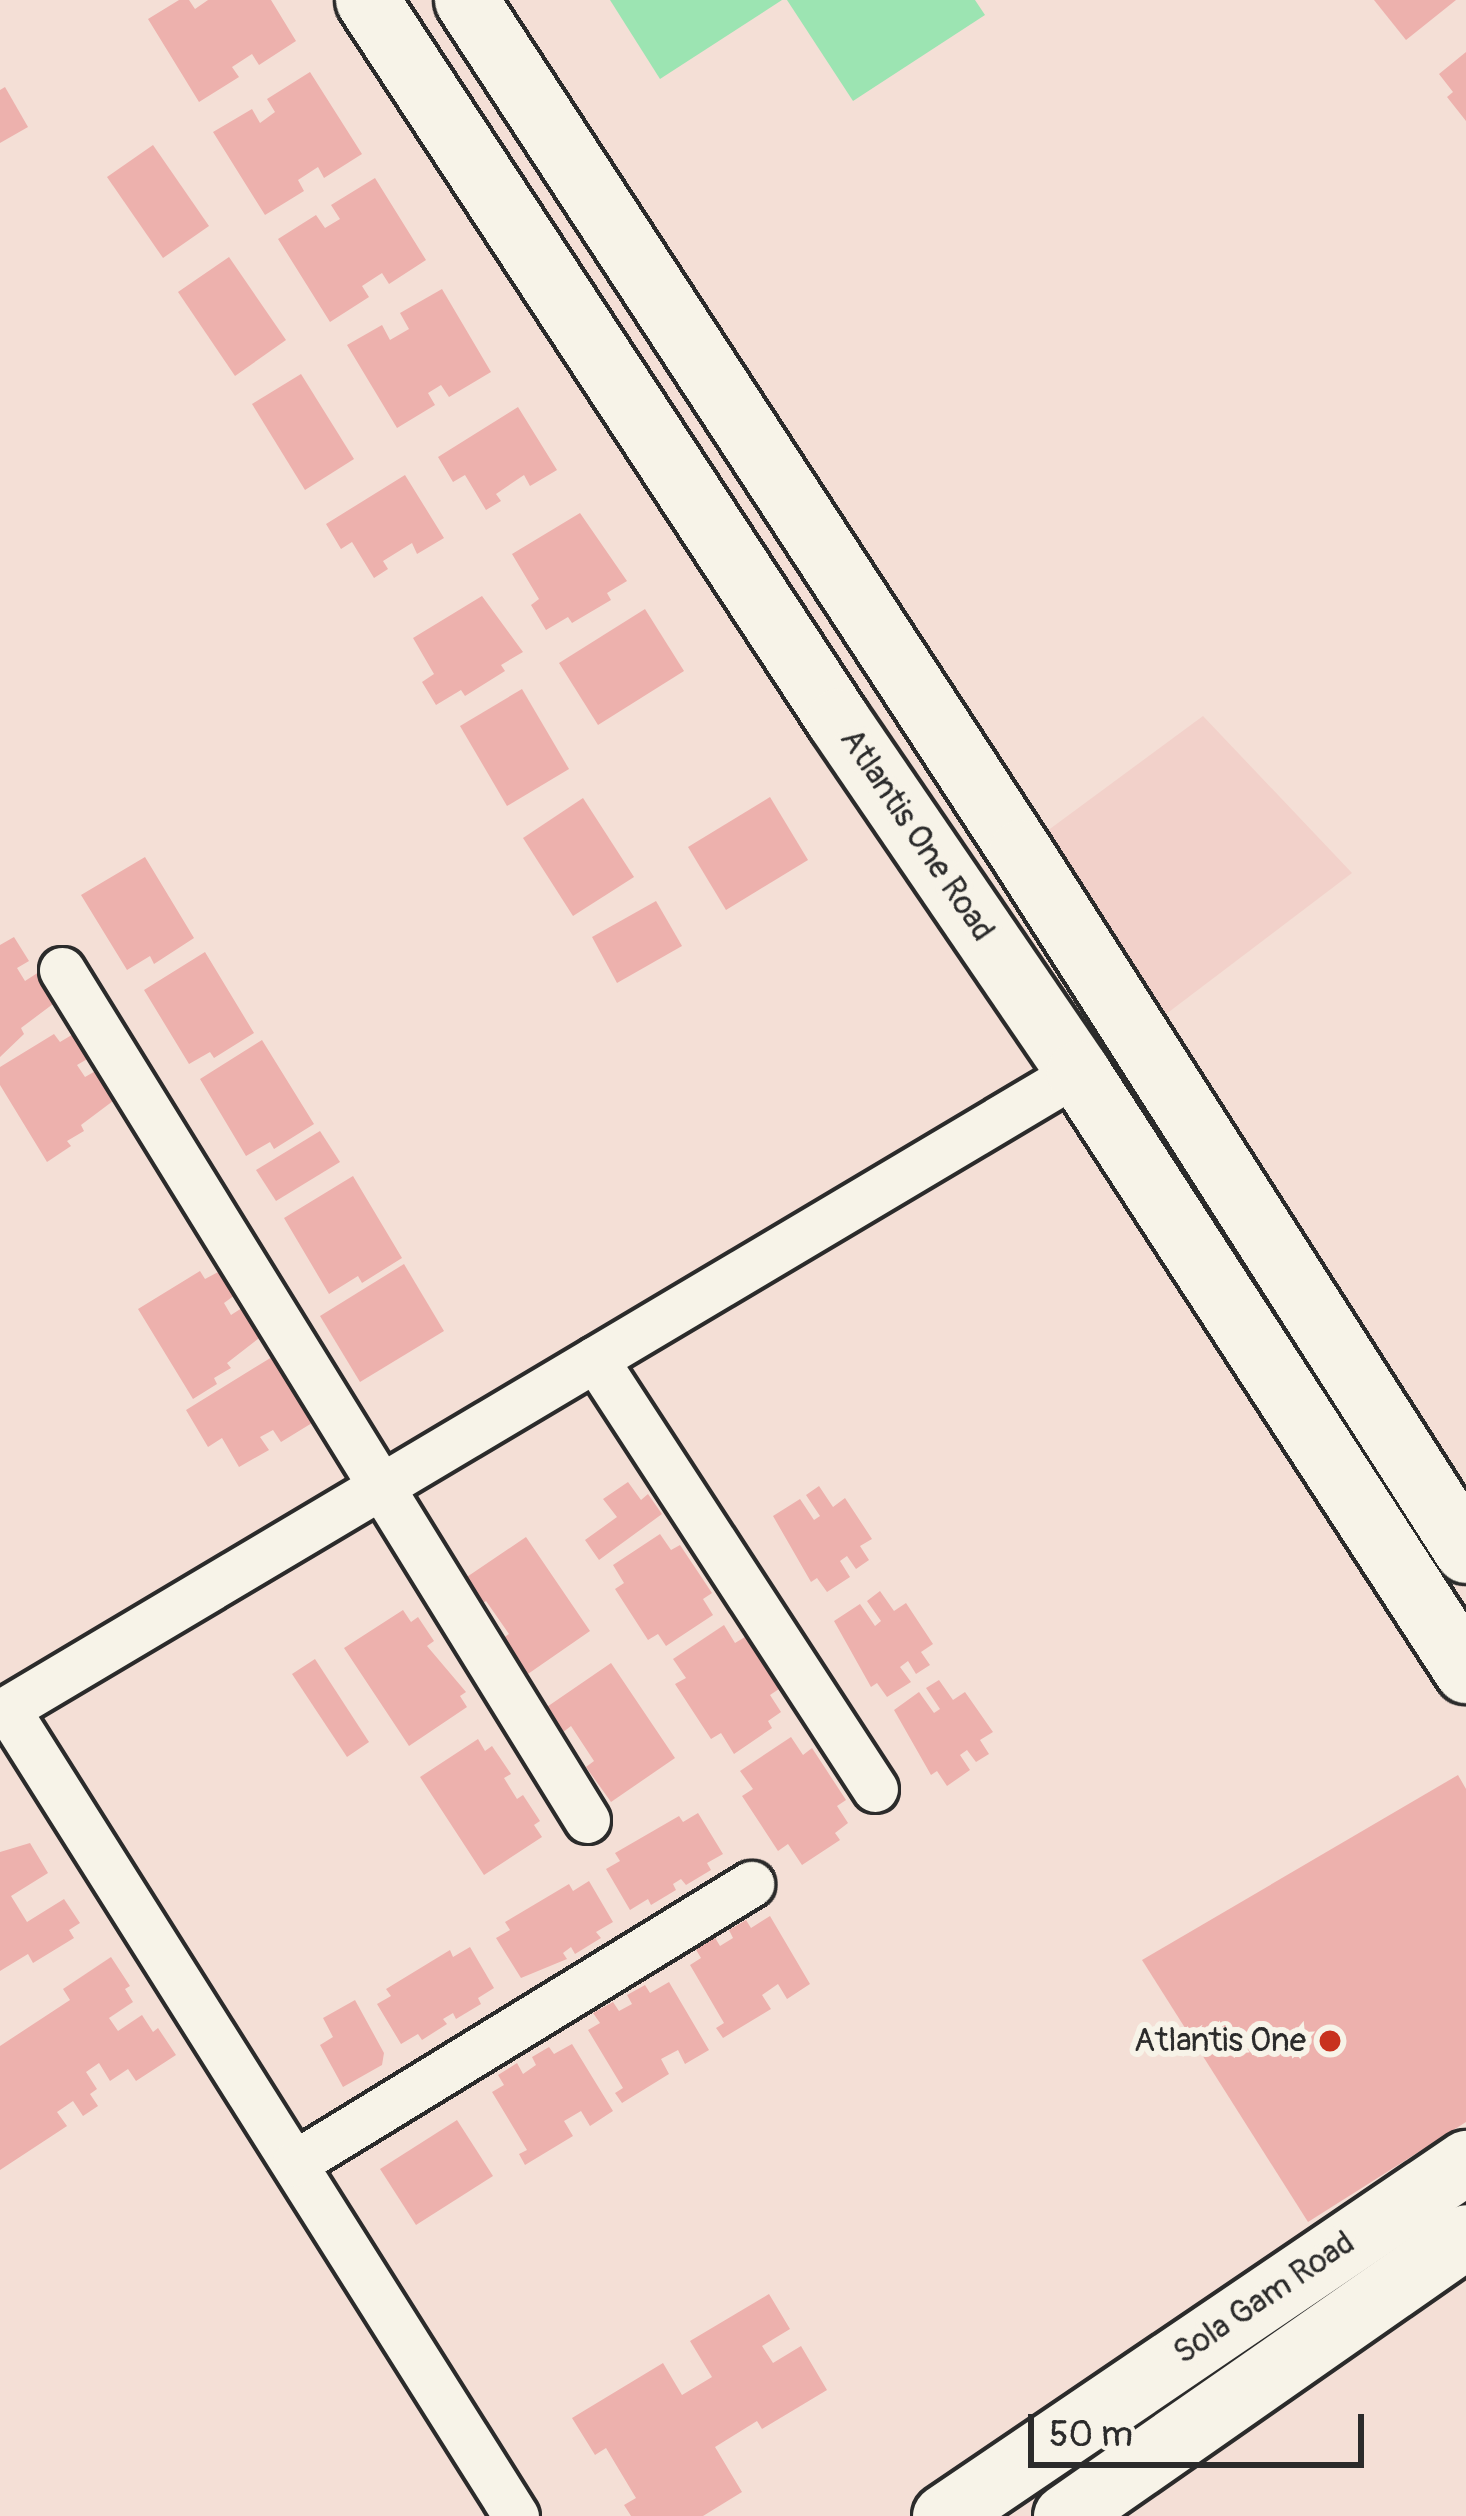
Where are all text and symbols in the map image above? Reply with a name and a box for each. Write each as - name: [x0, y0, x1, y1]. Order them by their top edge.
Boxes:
- street label: Atlantis One Road: [831, 721, 1003, 949]
- place label: Atlantis One: [1134, 2021, 1306, 2061]
- marker: Atlantis One: [1317, 2028, 1343, 2054]
- street label: Sola Gam Road: [1166, 2223, 1362, 2373]
- scale bar: [1034, 2390, 1370, 2464]
- text: 50 m: [1049, 2412, 1133, 2457]

